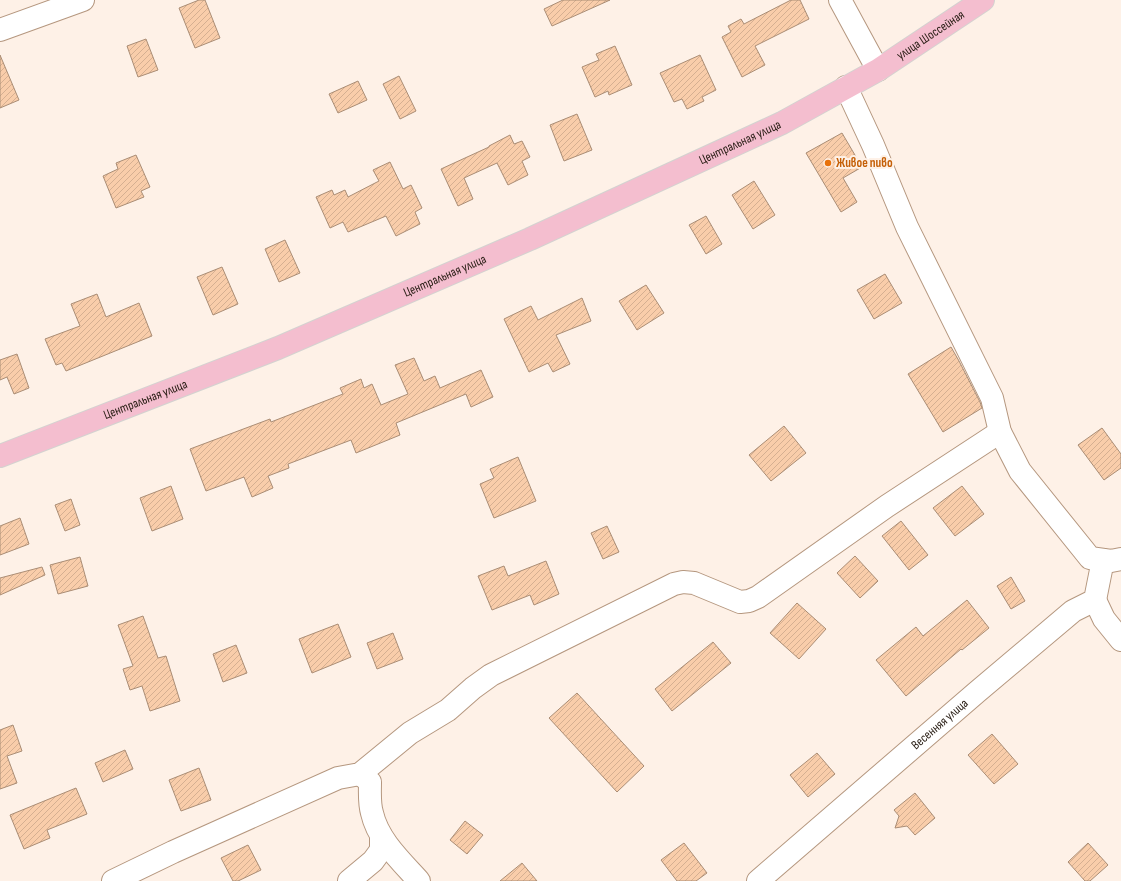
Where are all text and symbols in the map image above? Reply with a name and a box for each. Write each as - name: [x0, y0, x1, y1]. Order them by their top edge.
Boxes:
- street label: улица Шоссейная: [893, 7, 968, 63]
- street label: Центральная улица: [696, 117, 784, 168]
- place label: Живое пиво: [836, 155, 893, 171]
- marker: Живое пиво: [823, 158, 833, 168]
- street label: Центральная улица: [401, 251, 489, 301]
- street label: Центральная улица: [101, 376, 190, 423]
- street label: Весенняя улица: [908, 695, 971, 753]

